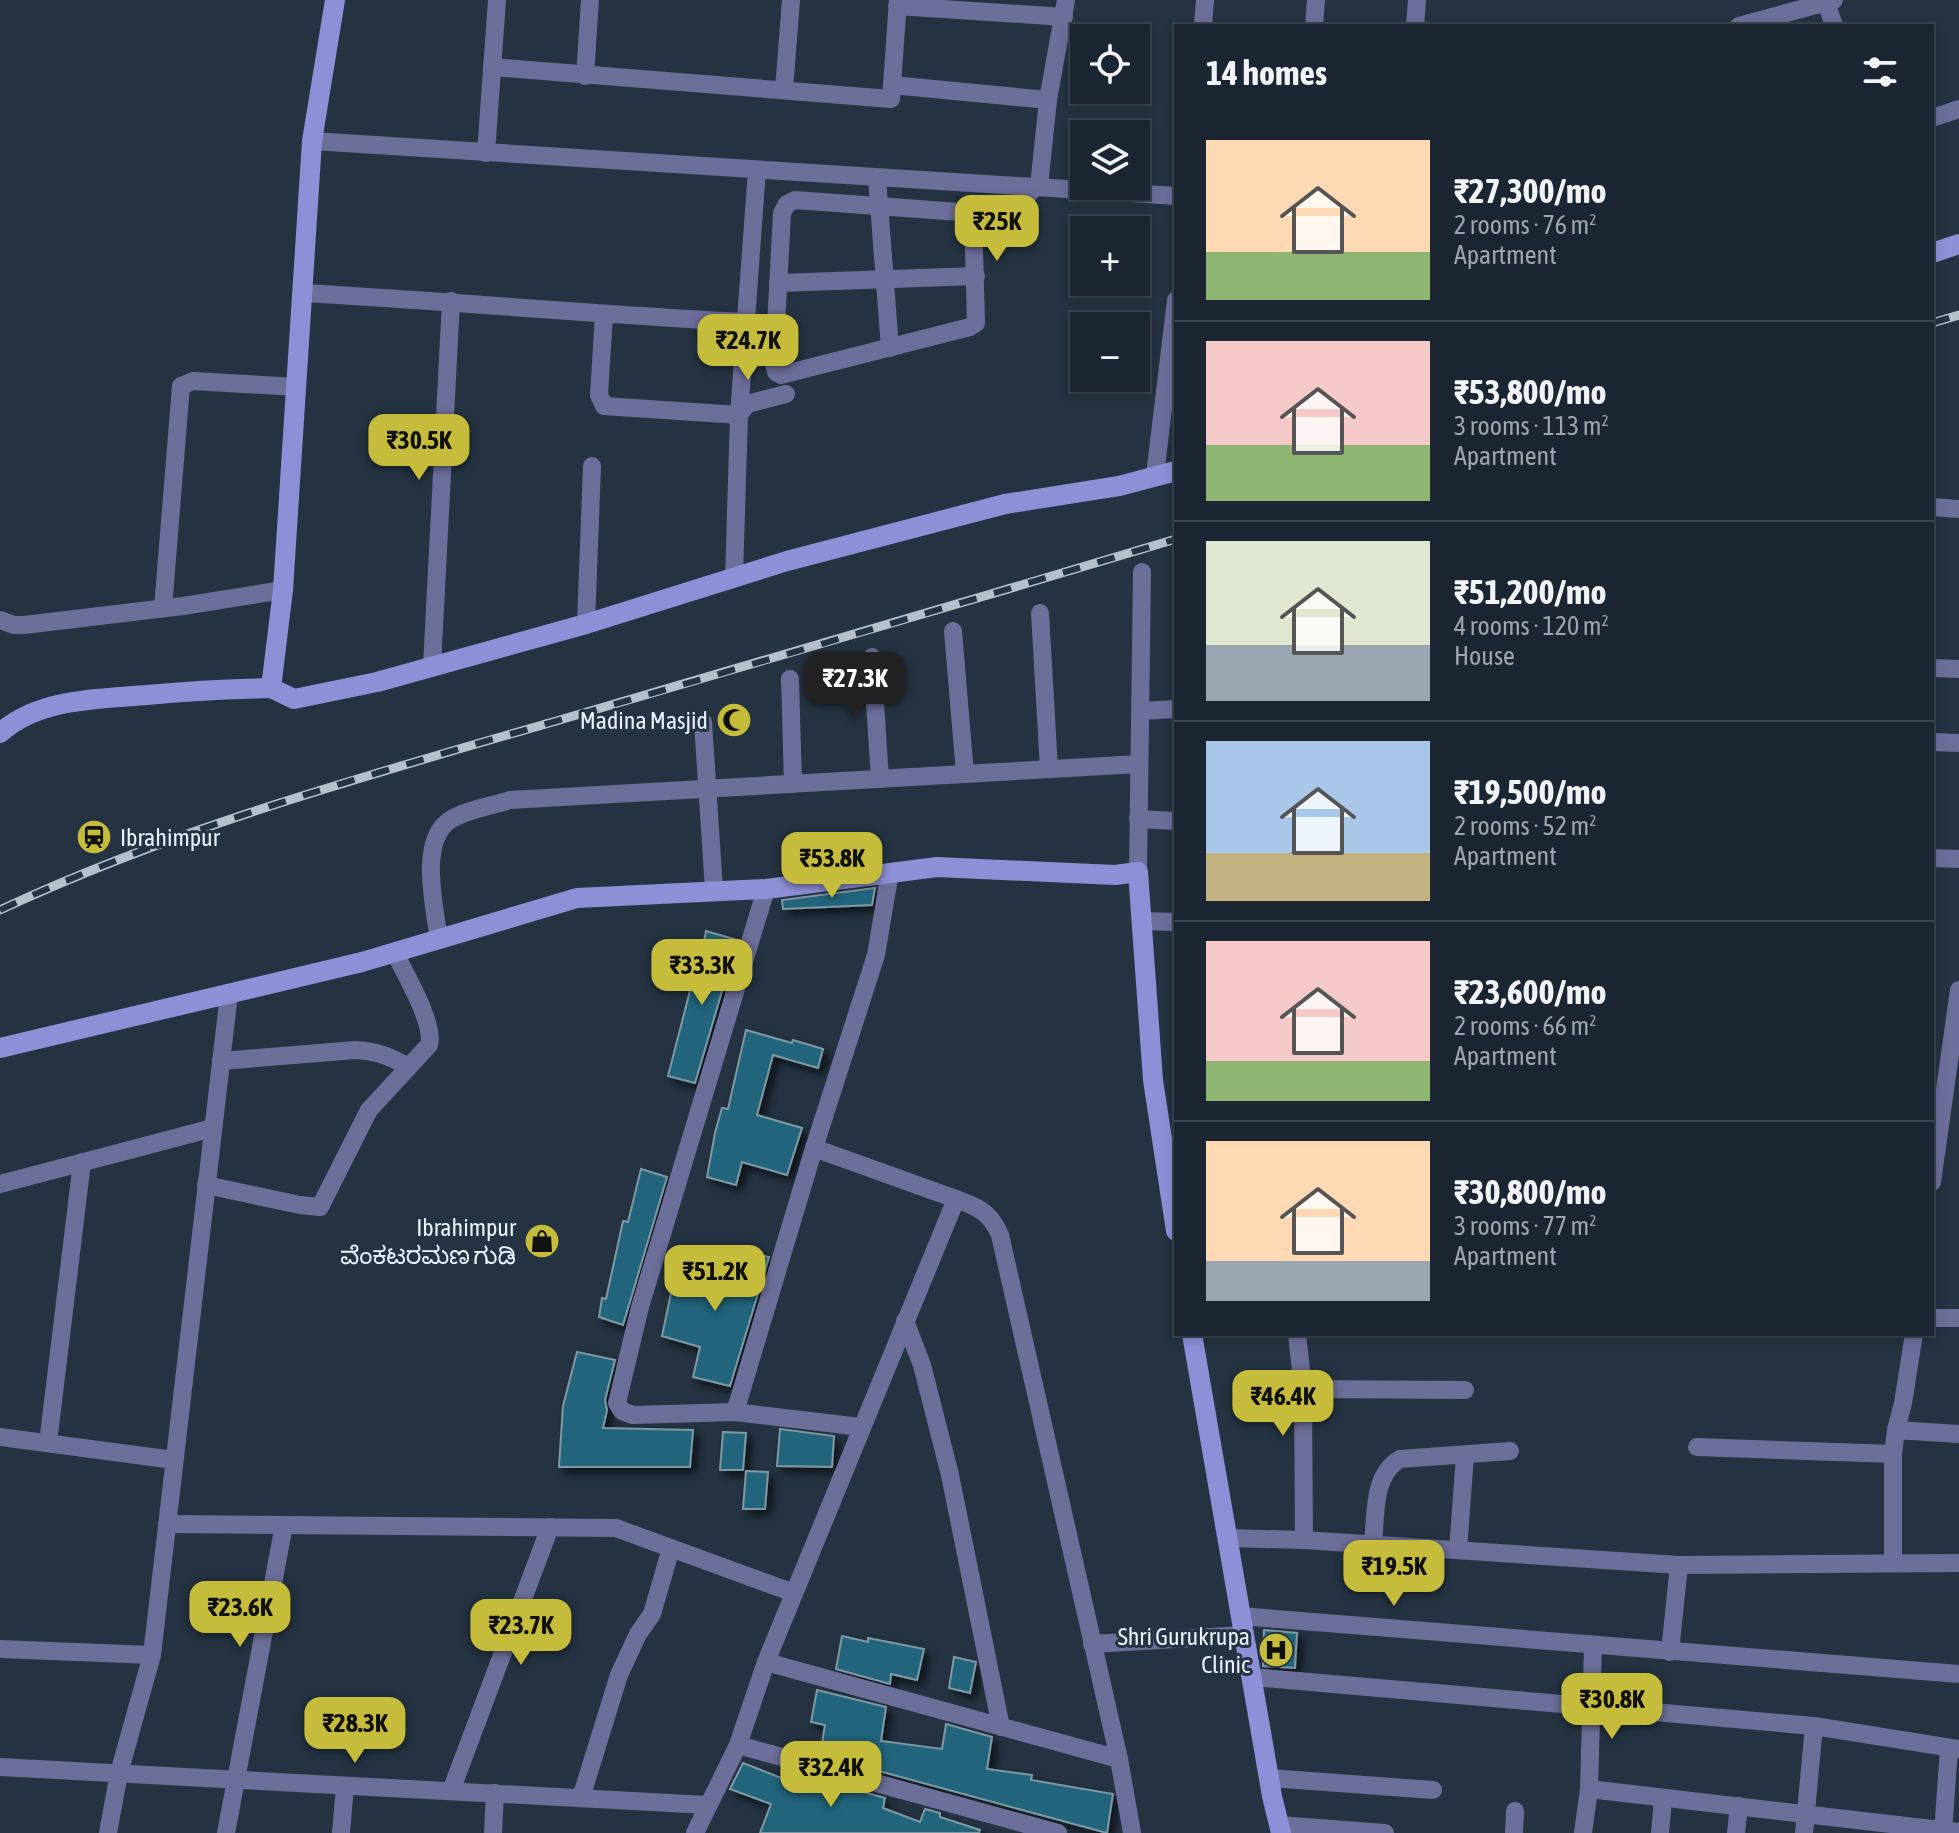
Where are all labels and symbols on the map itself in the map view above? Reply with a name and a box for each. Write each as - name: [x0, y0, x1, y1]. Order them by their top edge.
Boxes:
- pin: ₹25K: [950, 195, 1044, 263]
- pin: ₹24.7K: [683, 314, 813, 382]
- pin: ₹30.5K: [354, 414, 484, 482]
- pin: ₹27.3K: [790, 652, 920, 720]
- mosque icon: Madina Masjid: [715, 701, 753, 739]
- place label: Madina Masjid: [580, 707, 708, 734]
- station icon: Ibrahimpur: [75, 818, 113, 856]
- place label: Ibrahimpur: [120, 824, 221, 851]
- pin: ₹53.8K: [767, 832, 897, 900]
- pin: ₹33.3K: [637, 939, 767, 1007]
- place label: Ibrahimpur ವೆಂಕಟರಮಣ ಗುಡಿ: [340, 1214, 517, 1269]
- shop icon: Ibrahimpur ವೆಂಕಟರಮಣ ಗುಡಿ: [523, 1222, 561, 1260]
- pin: ₹51.2K: [650, 1245, 780, 1313]
- pin: ₹46.4K: [1218, 1370, 1348, 1438]
- pin: ₹19.5K: [1329, 1540, 1459, 1608]
- pin: ₹23.6K: [175, 1581, 305, 1649]
- pin: ₹23.7K: [456, 1599, 586, 1667]
- place label: Shri Gurukrupa Clinic: [1118, 1623, 1250, 1678]
- hospital icon: Shri Gurukrupa Clinic: [1257, 1631, 1295, 1669]
- pin: ₹30.8K: [1547, 1673, 1677, 1741]
- pin: ₹28.3K: [290, 1697, 420, 1765]
- pin: ₹32.4K: [766, 1741, 896, 1809]

